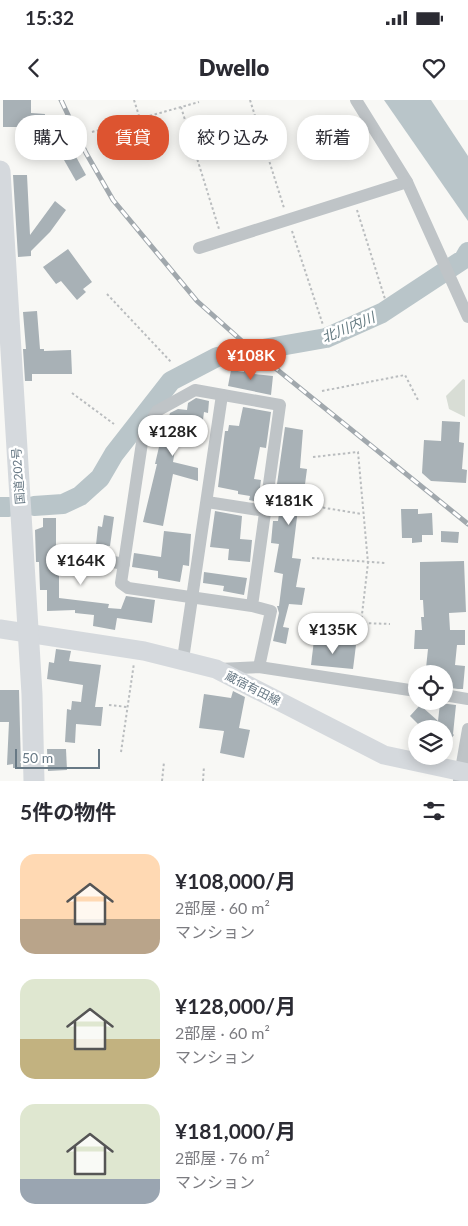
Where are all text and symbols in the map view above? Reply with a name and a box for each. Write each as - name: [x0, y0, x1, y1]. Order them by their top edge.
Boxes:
- text: 15:32: [25, 6, 74, 29]
- icon: back: [20, 54, 48, 82]
- text: Dwello: [199, 54, 269, 81]
- icon: heart: [420, 54, 448, 82]
- chip: 購入: [15, 115, 87, 160]
- chip: 賃貸: [97, 115, 169, 160]
- chip: 絞り込み: [179, 115, 287, 160]
- chip: 新着: [297, 115, 369, 160]
- water label: 北川内川: [319, 307, 379, 346]
- pin: ¥108K: [216, 338, 286, 381]
- text: ¥108K: [227, 345, 275, 364]
- pin: ¥128K: [138, 414, 208, 457]
- text: ¥128K: [149, 421, 197, 440]
- street label: 国道202号: [9, 447, 27, 505]
- pin: ¥181K: [254, 484, 324, 526]
- text: ¥181K: [265, 490, 313, 509]
- pin: ¥164K: [46, 544, 116, 586]
- text: ¥164K: [57, 550, 105, 569]
- pin: ¥135K: [298, 612, 368, 655]
- text: ¥135K: [309, 619, 357, 638]
- map controls: [408, 665, 453, 765]
- button: locate: [408, 665, 453, 710]
- street label: 蔵宿有田線: [223, 668, 283, 708]
- button: layers: [408, 720, 453, 765]
- scale bar: [15, 746, 100, 769]
- text: 50 m: [22, 749, 53, 766]
- icon: filters: [420, 797, 448, 825]
- text: 5件の物件: [20, 799, 116, 824]
- text: ¥108,000/月: [175, 868, 296, 893]
- icon: home: [60, 874, 120, 934]
- text: 2部屋 · 60 m²: [175, 898, 270, 917]
- text: マンション: [175, 922, 255, 941]
- text: ¥128,000/月: [175, 993, 296, 1018]
- icon: home: [60, 999, 120, 1059]
- text: 2部屋 · 60 m²: [175, 1023, 270, 1042]
- text: マンション: [175, 1047, 255, 1066]
- text: ¥181,000/月: [175, 1118, 296, 1143]
- icon: home: [60, 1124, 120, 1184]
- text: 2部屋 · 76 m²: [175, 1148, 270, 1167]
- text: マンション: [175, 1172, 255, 1191]

